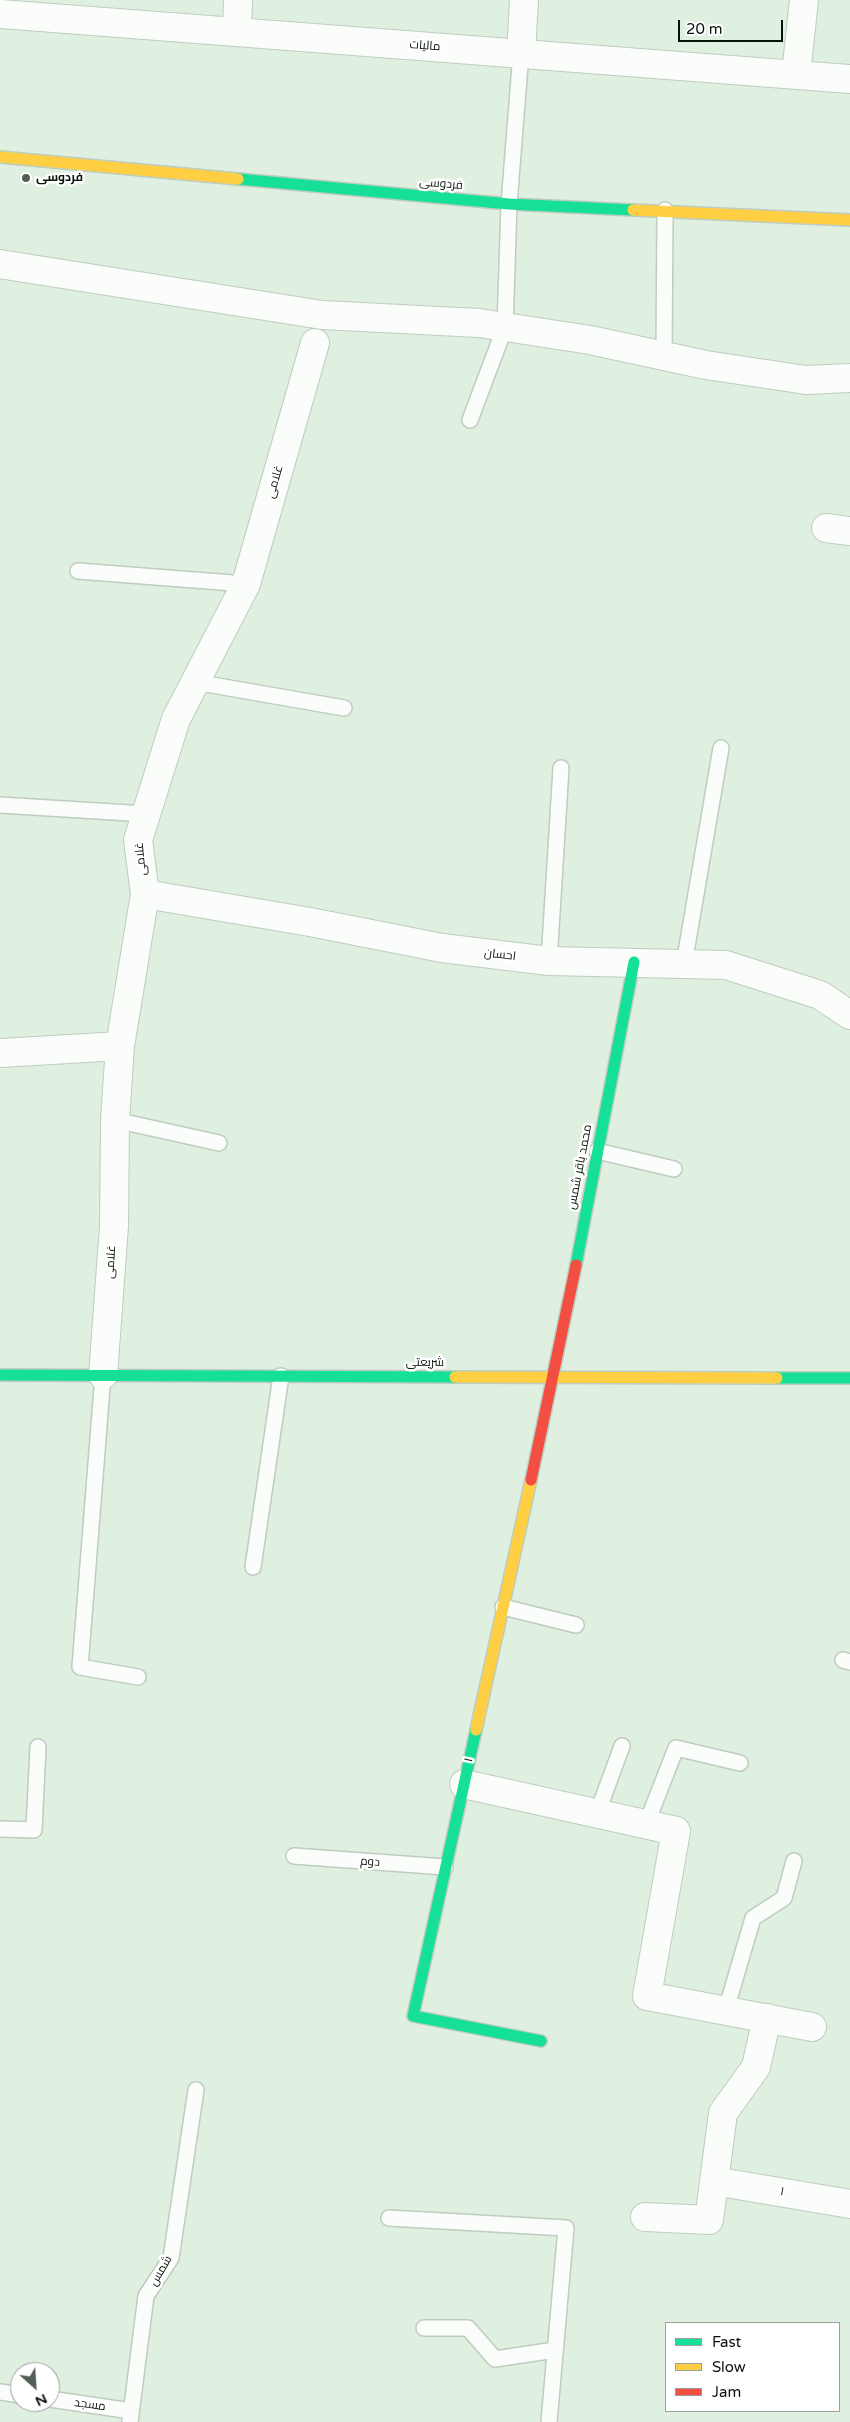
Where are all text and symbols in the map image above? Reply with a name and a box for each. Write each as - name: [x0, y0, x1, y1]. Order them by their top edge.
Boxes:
- scale bar: [680, 10, 785, 42]
- text: 20 m: [686, 20, 723, 38]
- street label: مالیات: [409, 38, 441, 54]
- place label: فردوسی: [36, 171, 83, 185]
- marker: فردوسی: [20, 172, 32, 184]
- street label: فردوسی: [419, 175, 463, 193]
- street label: غلامی: [263, 464, 287, 500]
- street label: غلامی: [132, 842, 150, 876]
- street label: احسان: [483, 946, 517, 964]
- street label: محمد باقر شمس: [565, 1123, 595, 1211]
- street label: غلامی: [103, 1245, 119, 1279]
- street label: شریعتی: [406, 1356, 444, 1370]
- street label: ۱: [462, 1757, 476, 1763]
- street label: دوم: [360, 1854, 380, 1870]
- street label: ۱: [779, 2185, 785, 2199]
- street label: شمس: [147, 2253, 175, 2289]
- legend: [665, 2322, 840, 2412]
- text: Fast: [712, 2333, 741, 2351]
- text: Slow: [712, 2358, 746, 2376]
- north arrow: [10, 2362, 60, 2412]
- text: Jam: [712, 2383, 741, 2401]
- text: N: [33, 2390, 50, 2410]
- street label: مسجد: [73, 2396, 107, 2414]

